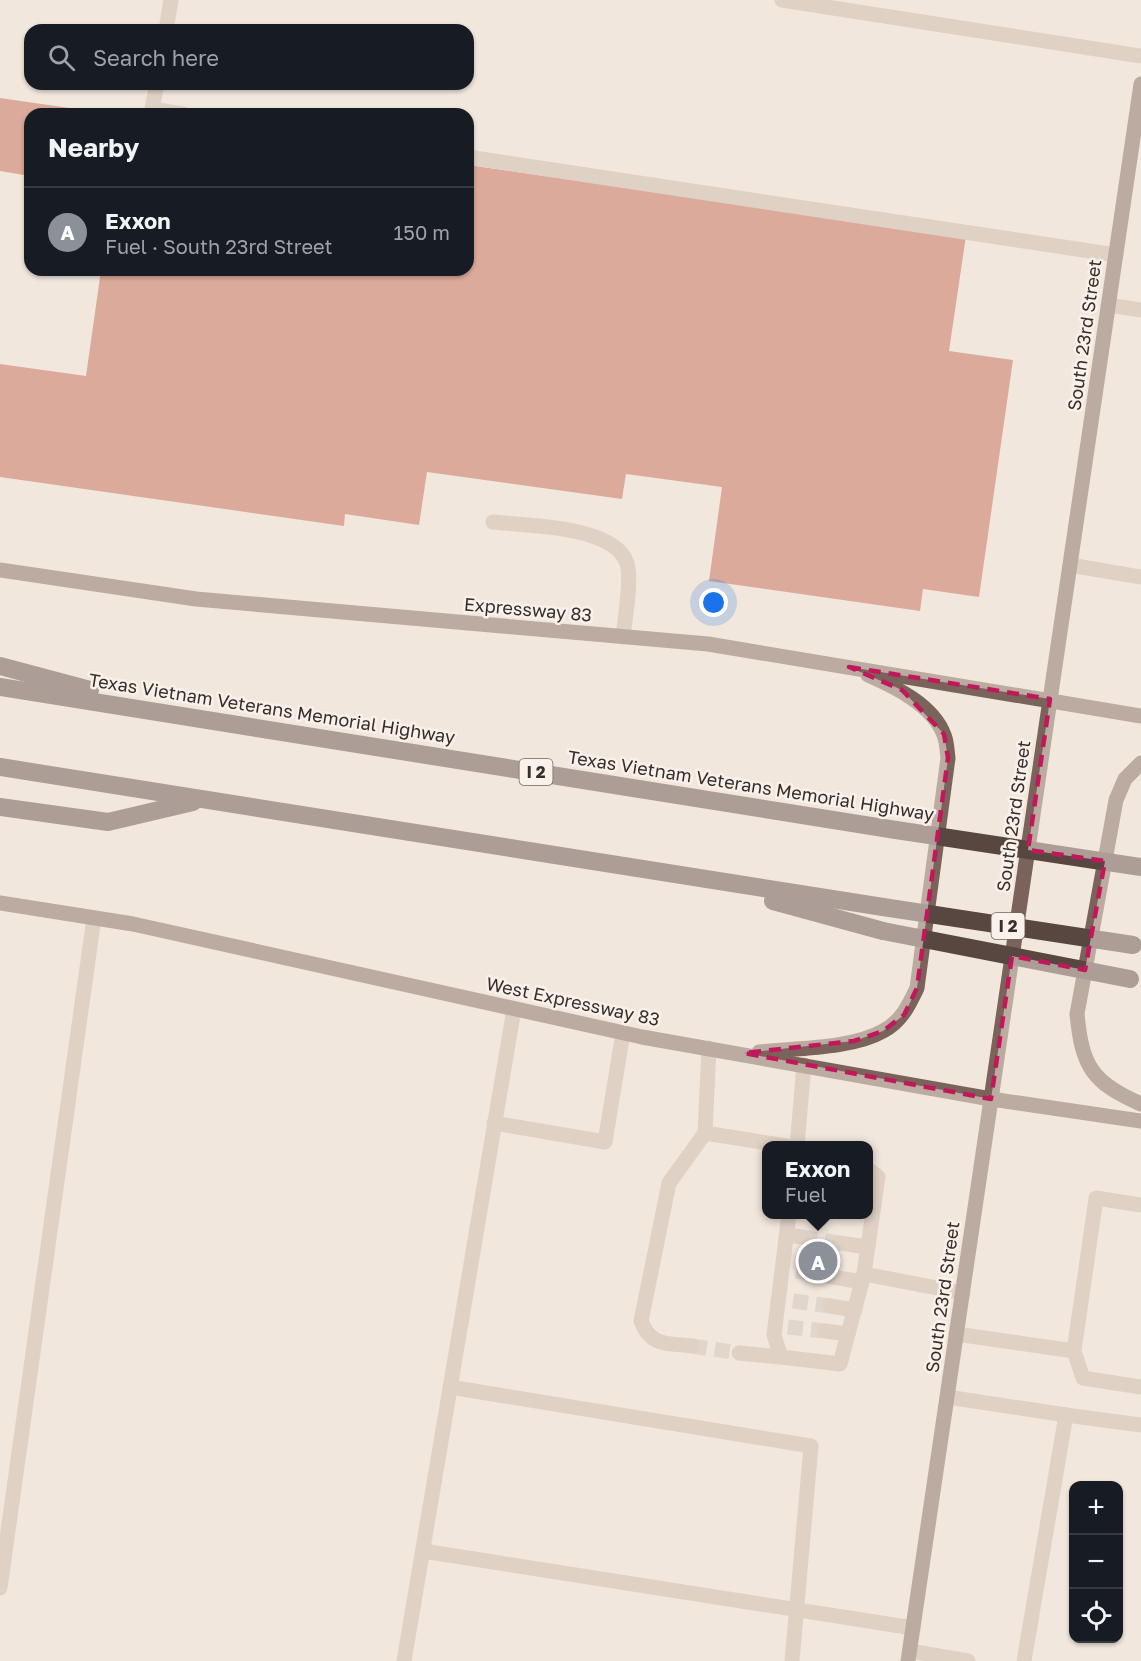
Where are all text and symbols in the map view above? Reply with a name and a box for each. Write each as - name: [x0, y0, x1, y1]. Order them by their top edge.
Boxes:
- search box: [24, 24, 474, 90]
- icon: search: [45, 41, 78, 74]
- text: Search here: [93, 44, 219, 71]
- text: Nearby: [48, 132, 139, 163]
- text: Exxon: [105, 207, 171, 234]
- text: A: [60, 220, 75, 244]
- text: 150 m: [394, 220, 450, 244]
- text: Fuel · South 23rd Street: [105, 234, 333, 258]
- street label: South 23rd Street: [1062, 258, 1106, 412]
- your location: [699, 588, 728, 617]
- street label: Expressway 83: [463, 592, 593, 626]
- street label: Texas Vietnam Veterans Memorial Highway: [87, 668, 457, 748]
- street label: South 23rd Street: [991, 739, 1035, 893]
- street label: Texas Vietnam Veterans Memorial Highway: [566, 745, 936, 825]
- road number: I 2: [520, 759, 552, 785]
- road number: I 2: [992, 913, 1024, 939]
- street label: West Expressway 83: [484, 972, 662, 1030]
- popup: [762, 1141, 873, 1219]
- text: Exxon: [785, 1155, 850, 1182]
- text: Fuel: [785, 1182, 827, 1206]
- street label: South 23rd Street: [920, 1220, 964, 1374]
- pin: A: [798, 1238, 838, 1284]
- map controls: [1069, 1481, 1123, 1643]
- button: +: [1069, 1481, 1123, 1535]
- button: −: [1069, 1535, 1123, 1589]
- button: locate: [1069, 1589, 1123, 1643]

